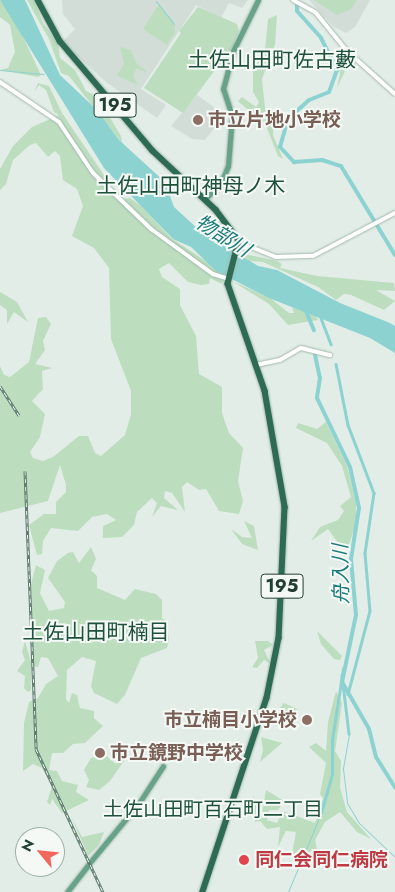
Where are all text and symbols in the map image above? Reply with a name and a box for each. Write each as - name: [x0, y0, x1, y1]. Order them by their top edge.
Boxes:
- district label: 土佐山田町佐古藪: [188, 47, 356, 73]
- road number: 195: [92, 90, 138, 120]
- place label: 市立片地小学校: [208, 109, 341, 131]
- marker: 市立片地小学校: [192, 114, 204, 126]
- district label: 土佐山田町神母ノ木: [97, 173, 285, 199]
- water label: 物部川: [191, 210, 255, 262]
- water label: 舟入川: [328, 544, 354, 604]
- road number: 195: [260, 570, 304, 602]
- district label: 土佐山田町楠目: [23, 619, 169, 645]
- place label: 市立楠目小学校: [164, 709, 297, 731]
- marker: 市立楠目小学校: [301, 714, 313, 726]
- place label: 市立鏡野中学校: [110, 742, 243, 764]
- marker: 市立鏡野中学校: [94, 747, 106, 759]
- district label: 土佐山田町百石町二丁目: [103, 797, 323, 821]
- north arrow: [15, 827, 65, 877]
- text: N: [16, 836, 39, 855]
- place label: 同仁会同仁病院: [255, 849, 388, 871]
- marker: 同仁会同仁病院: [237, 853, 251, 867]

